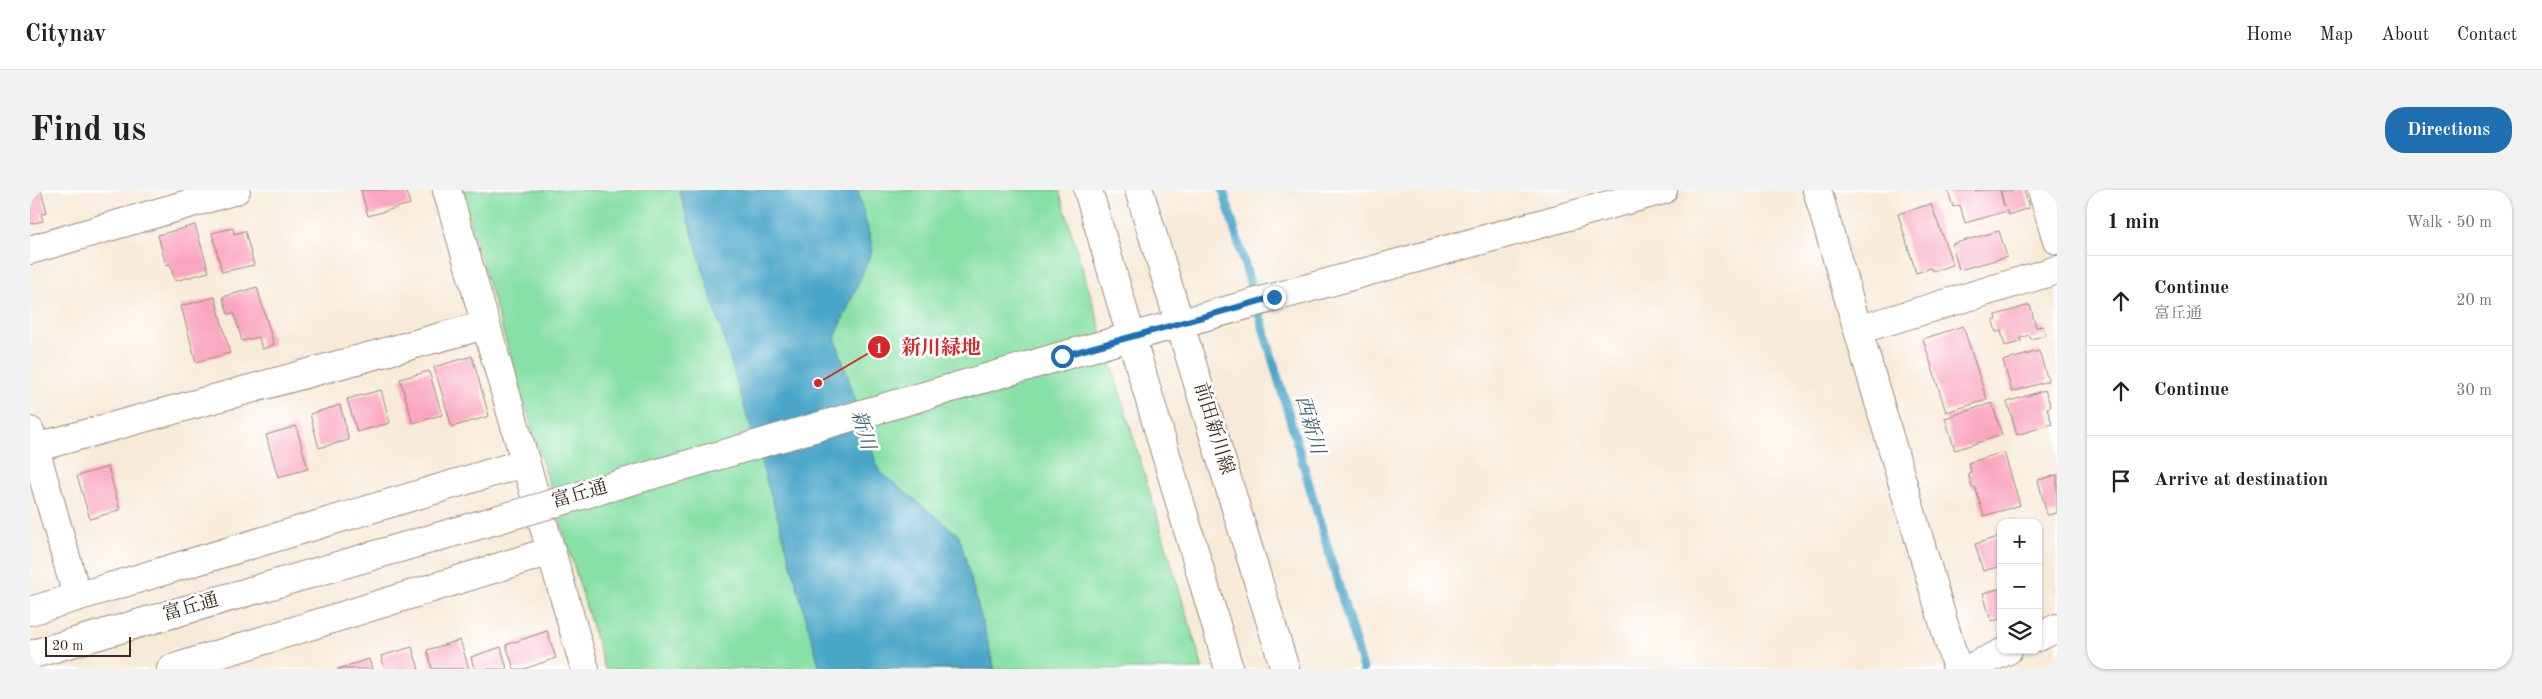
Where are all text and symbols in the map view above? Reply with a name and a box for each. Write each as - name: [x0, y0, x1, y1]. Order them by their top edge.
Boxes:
- text: Citynav: [25, 23, 106, 47]
- text: Home: [2246, 26, 2292, 44]
- text: Map: [2320, 26, 2353, 44]
- text: About: [2381, 26, 2429, 44]
- text: Contact: [2457, 26, 2517, 44]
- button: Directions: [2385, 107, 2512, 153]
- text: Find us: [30, 113, 146, 148]
- text: 1 min: [2107, 212, 2160, 233]
- text: Walk · 50 m: [2406, 215, 2492, 231]
- text: Continue: [2154, 279, 2229, 298]
- route end: [1263, 286, 1286, 309]
- icon: ahead: [2107, 287, 2135, 315]
- text: 20 m: [2456, 293, 2492, 309]
- text: 富丘通: [2154, 306, 2202, 322]
- callout: 新川緑地: [866, 330, 991, 365]
- text: 新川緑地: [901, 336, 981, 359]
- text: 1: [875, 342, 883, 357]
- route start: [1051, 345, 1074, 368]
- icon: ahead: [2107, 377, 2135, 405]
- street label: 前田新川線: [1190, 380, 1238, 477]
- text: Continue: [2154, 381, 2229, 400]
- text: 30 m: [2456, 383, 2492, 399]
- water label: 西新川: [1291, 393, 1329, 459]
- water label: 新川: [847, 407, 880, 454]
- icon: arrive: [2107, 467, 2135, 495]
- text: Arrive at destination: [2154, 471, 2328, 490]
- street label: 富丘通: [549, 476, 610, 512]
- map controls: [1997, 519, 2042, 654]
- button: +: [1997, 519, 2042, 564]
- button: −: [1997, 564, 2042, 609]
- street label: 富丘通: [160, 589, 221, 625]
- button: layers: [1997, 609, 2042, 654]
- scale bar: [45, 634, 131, 657]
- text: 20 m: [52, 639, 83, 653]

